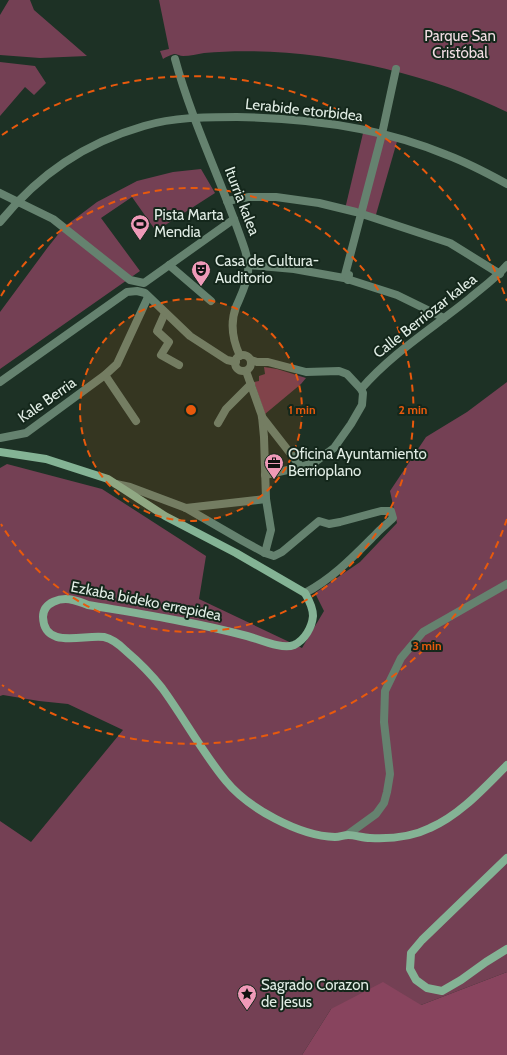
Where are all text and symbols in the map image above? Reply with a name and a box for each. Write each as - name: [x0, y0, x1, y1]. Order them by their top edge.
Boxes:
- park label: Parque San Cristóbal: [424, 27, 496, 62]
- street label: Lerabide etorbidea: [244, 95, 364, 125]
- street label: Iturria kalea: [221, 164, 264, 239]
- place label: Pista Marta Mendia: [154, 206, 225, 241]
- sports icon: Pista Marta Mendia: [129, 213, 151, 241]
- place label: Casa de Cultura- Auditorio: [215, 252, 319, 287]
- theatre icon: Casa de Cultura- Auditorio: [190, 259, 212, 287]
- street label: Calle Berriozar kalea: [370, 269, 481, 362]
- street label: Kale Berria: [15, 373, 80, 427]
- text: 1 min: [288, 402, 316, 417]
- text: 2 min: [399, 402, 427, 417]
- centre of rings: [184, 403, 198, 417]
- place label: Oficina Ayuntamiento Berrioplano: [288, 445, 427, 480]
- office icon: Oficina Ayuntamiento Berrioplano: [263, 452, 285, 480]
- street label: Ezkaba bideko errepidea: [69, 578, 224, 625]
- text: 3 min: [412, 638, 442, 653]
- place label: Sagrado Corazon de Jesus: [261, 976, 369, 1011]
- place icon: Sagrado Corazon de Jesus: [236, 983, 258, 1011]

